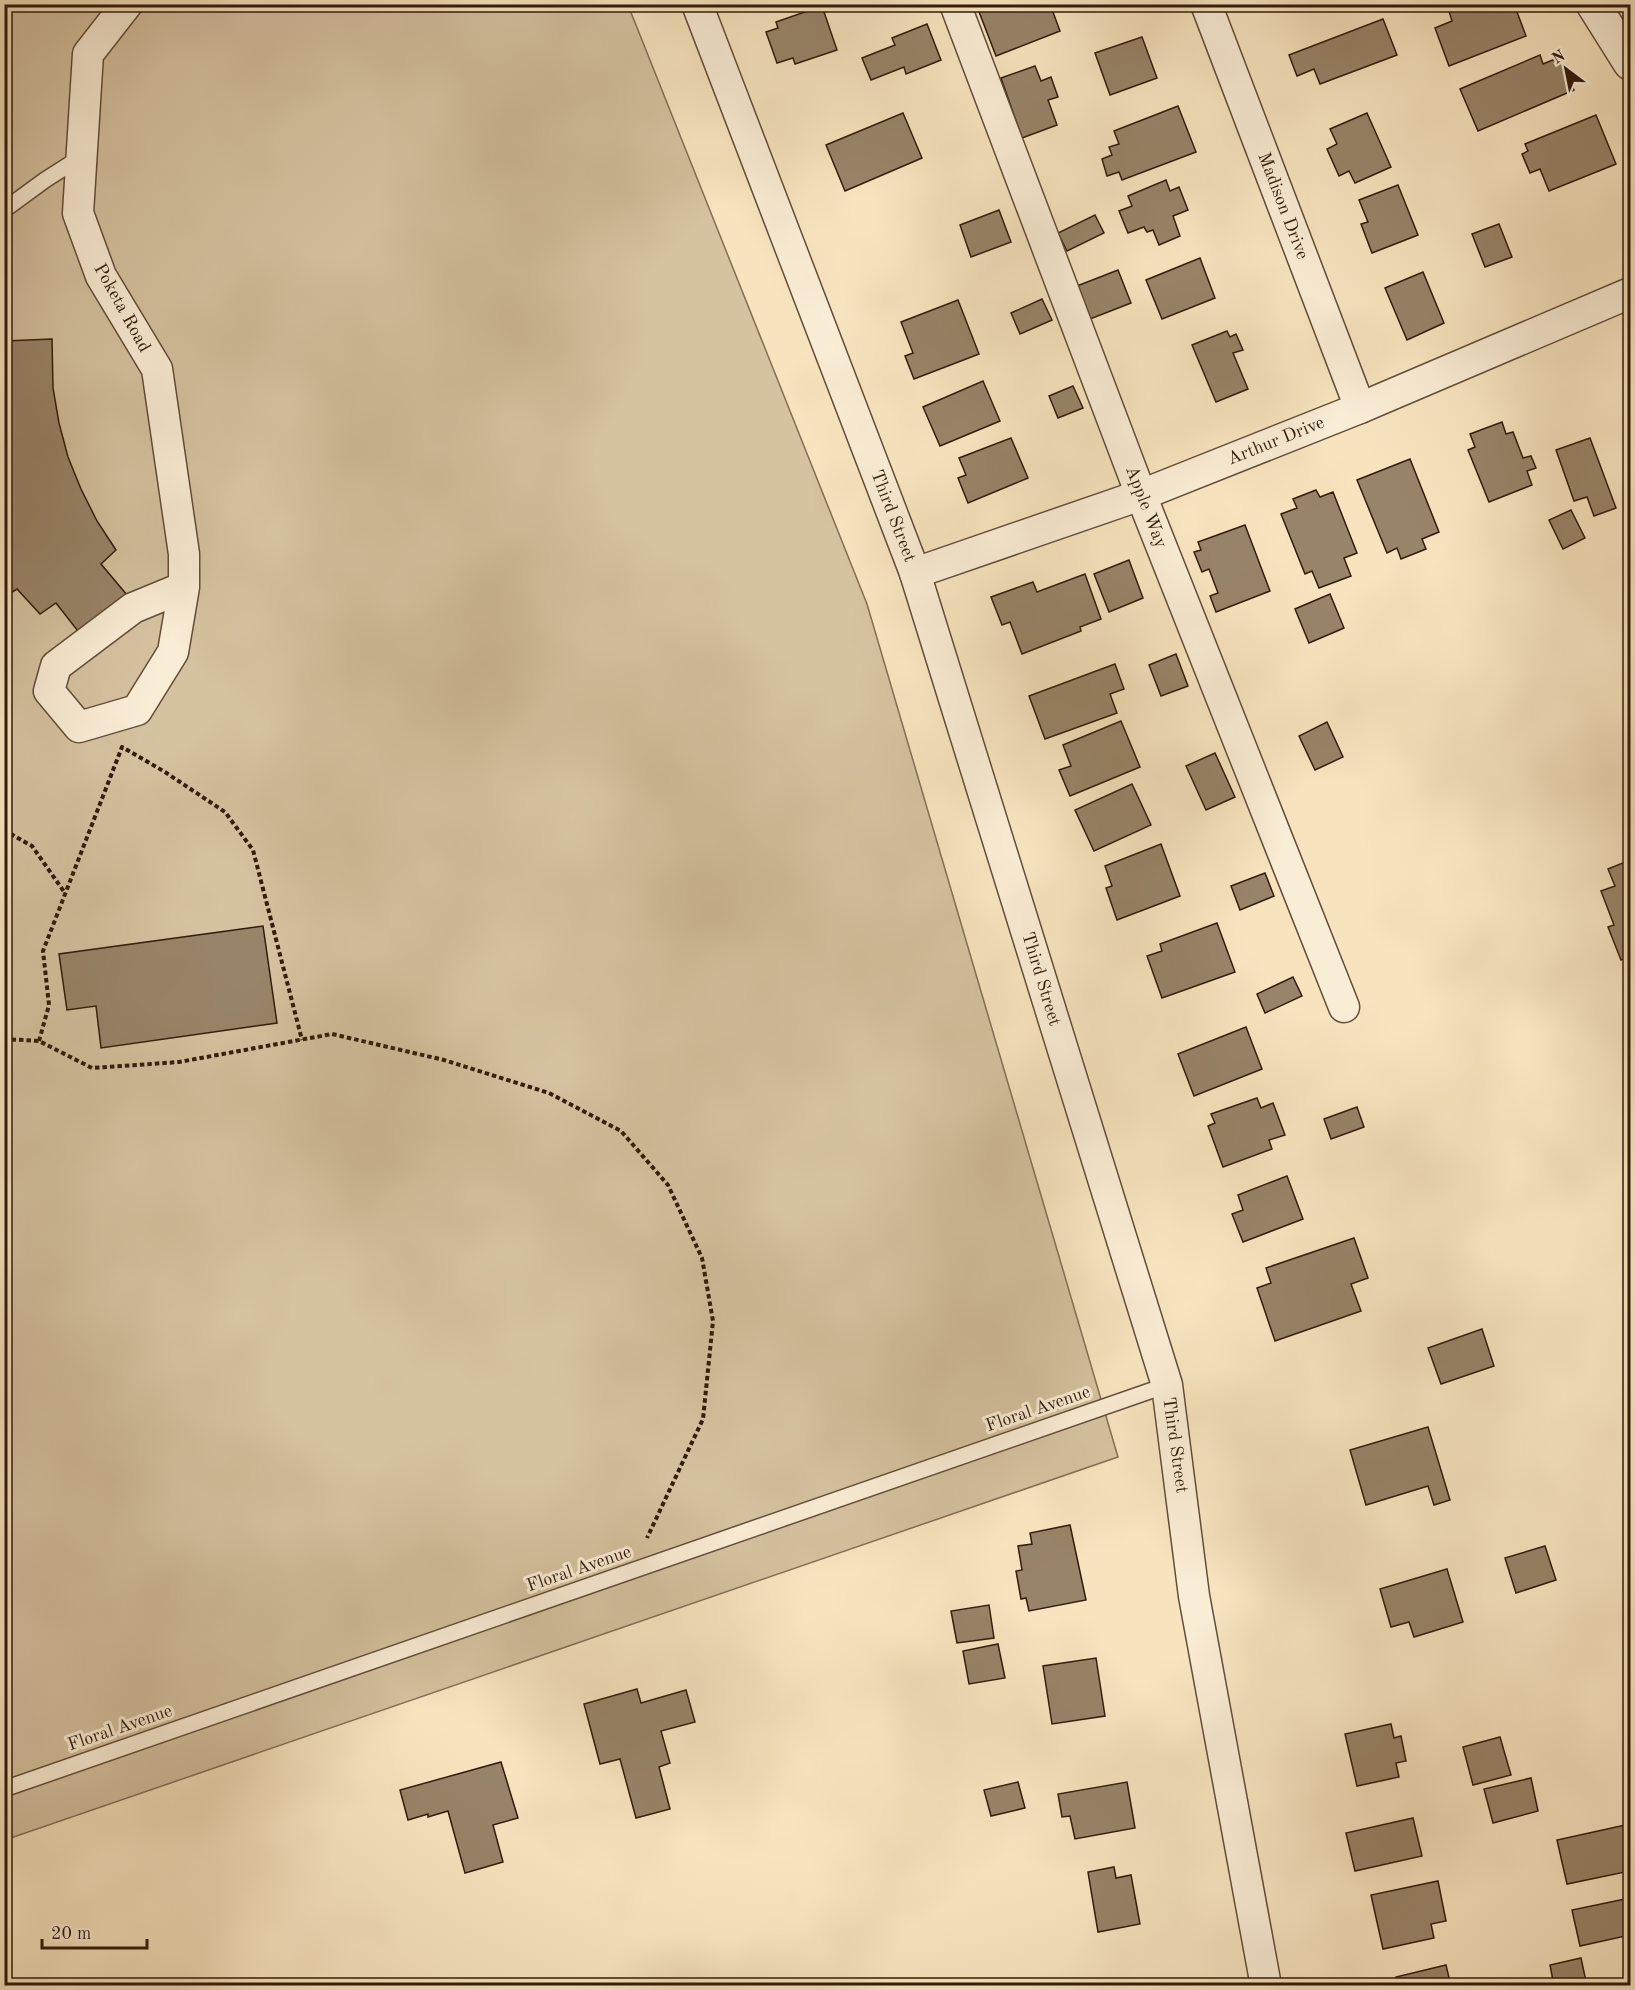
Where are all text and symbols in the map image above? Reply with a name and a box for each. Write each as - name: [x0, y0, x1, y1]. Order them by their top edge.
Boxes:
- north arrow: [1536, 39, 1596, 99]
- text: N: [1550, 48, 1569, 68]
- street label: Madison Drive: [1254, 150, 1312, 262]
- street label: Poketa Road: [90, 261, 154, 355]
- street label: Arthur Drive: [1225, 413, 1327, 469]
- street label: Apple Way: [1122, 463, 1170, 551]
- street label: Third Street: [867, 467, 919, 565]
- street label: Third Street: [1018, 930, 1064, 1028]
- street label: Floral Avenue: [983, 1383, 1093, 1435]
- street label: Third Street: [1159, 1396, 1191, 1494]
- street label: Floral Avenue: [524, 1543, 634, 1595]
- street label: Floral Avenue: [65, 1702, 175, 1754]
- scale bar: [42, 1912, 147, 1950]
- text: 20 m: [51, 1925, 91, 1943]

